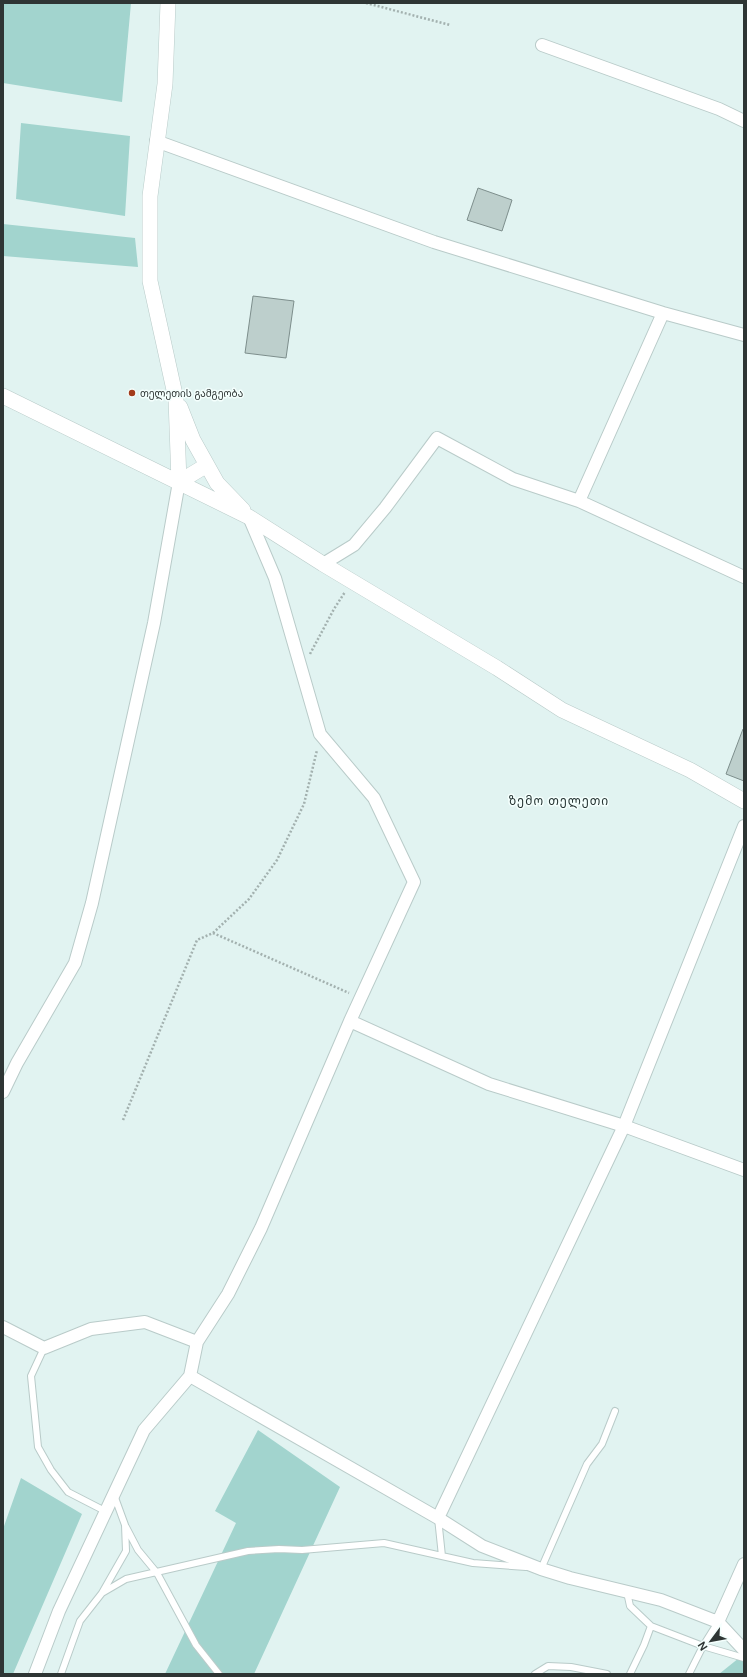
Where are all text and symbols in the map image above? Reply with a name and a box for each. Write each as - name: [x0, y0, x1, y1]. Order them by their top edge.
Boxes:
- place label: თელეთის გამგეობა: [140, 387, 243, 400]
- marker: თელეთის გამგეობა: [127, 388, 137, 398]
- district label: ზემო თელეთი: [509, 793, 609, 809]
- north arrow: [691, 1621, 731, 1661]
- text: N: [694, 1639, 711, 1653]

